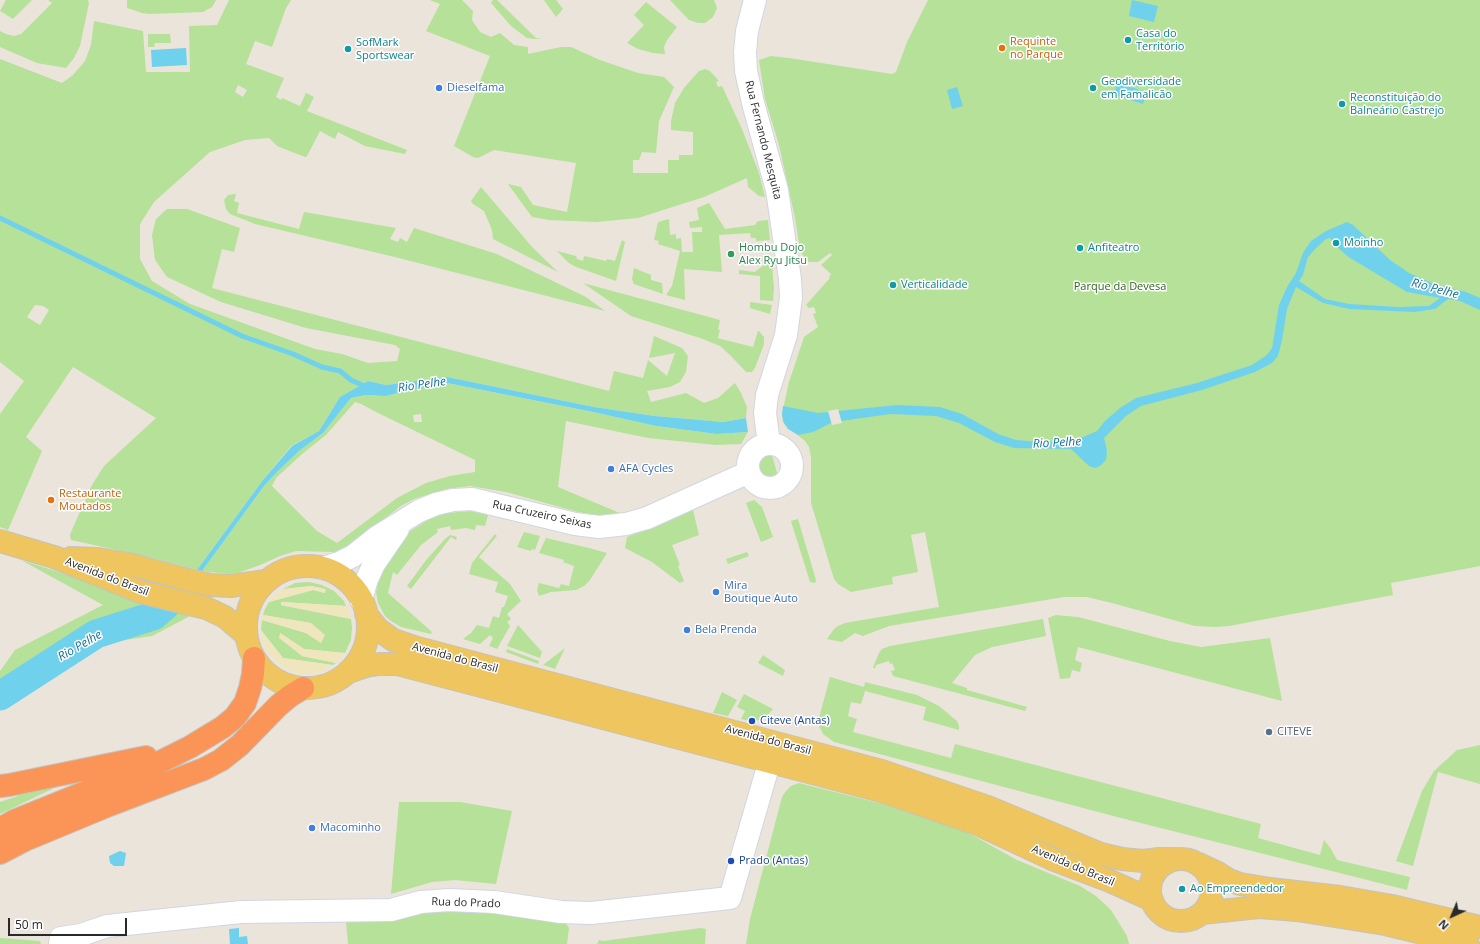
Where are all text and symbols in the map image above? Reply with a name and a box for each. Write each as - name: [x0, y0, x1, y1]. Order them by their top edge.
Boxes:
- place label: Casa do Território: [1136, 27, 1184, 53]
- place label: Requinte no Parque: [1010, 35, 1063, 61]
- marker: Casa do Território: [1123, 35, 1133, 45]
- place label: SofMark Sportswear: [356, 36, 414, 62]
- marker: Requinte no Parque: [997, 43, 1007, 53]
- marker: SofMark Sportswear: [343, 44, 353, 54]
- place label: Geodiversidade em Famalicão: [1101, 75, 1181, 101]
- street label: Rua Fernando Mesquita: [742, 79, 784, 201]
- place label: Dieselfama: [447, 81, 504, 95]
- marker: Dieselfama: [434, 83, 444, 93]
- marker: Geodiversidade em Famalicão: [1088, 83, 1098, 93]
- place label: Reconstituição do Balneário Castrejo: [1350, 91, 1444, 117]
- marker: Reconstituição do Balneário Castrejo: [1337, 99, 1347, 109]
- place label: Moinho: [1344, 236, 1383, 250]
- marker: Moinho: [1331, 238, 1341, 248]
- place label: Hombu Dojo Alex Ryu Jitsu: [739, 241, 807, 267]
- place label: Anfiteatro: [1088, 241, 1139, 255]
- marker: Anfiteatro: [1075, 243, 1085, 253]
- marker: Hombu Dojo Alex Ryu Jitsu: [726, 249, 736, 259]
- water label: Rio Pelhe: [1410, 276, 1460, 302]
- place label: Verticalidade: [901, 278, 968, 292]
- marker: Verticalidade: [888, 280, 898, 290]
- park label: Parque da Devesa: [1074, 280, 1166, 294]
- water label: Rio Pelhe: [397, 374, 447, 396]
- water label: Rio Pelhe: [1032, 435, 1082, 451]
- place label: AFA Cycles: [619, 462, 673, 476]
- marker: AFA Cycles: [606, 464, 616, 474]
- place label: Restaurante Moutados: [59, 487, 121, 513]
- marker: Restaurante Moutados: [46, 495, 56, 505]
- street label: Rua Cruzeiro Seixas: [491, 498, 593, 532]
- street label: Avenida do Brasil: [63, 555, 151, 599]
- place label: Mira Boutique Auto: [724, 579, 798, 605]
- marker: Mira Boutique Auto: [711, 587, 721, 597]
- place label: Bela Prenda: [695, 623, 757, 637]
- marker: Bela Prenda: [682, 625, 692, 635]
- water label: Rio Pelhe: [55, 628, 105, 664]
- street label: Avenida do Brasil: [411, 640, 499, 676]
- place label: Citeve (Antas): [760, 714, 830, 728]
- marker: Citeve (Antas): [747, 716, 757, 726]
- street label: Avenida do Brasil: [724, 722, 812, 758]
- place label: CITEVE: [1277, 725, 1312, 739]
- marker: CITEVE: [1264, 727, 1274, 737]
- place label: Macominho: [320, 821, 381, 835]
- marker: Macominho: [307, 823, 317, 833]
- street label: Avenida do Brasil: [1030, 843, 1116, 889]
- place label: Prado (Antas): [739, 854, 808, 868]
- marker: Prado (Antas): [726, 856, 736, 866]
- place label: Ao Empreendedor: [1190, 882, 1284, 896]
- marker: Ao Empreendedor: [1177, 884, 1187, 894]
- street label: Rua do Prado: [431, 895, 501, 911]
- north arrow: [1432, 896, 1472, 936]
- scale bar: [10, 910, 129, 936]
- text: 50 m: [15, 916, 43, 933]
- text: N: [1435, 916, 1452, 934]

